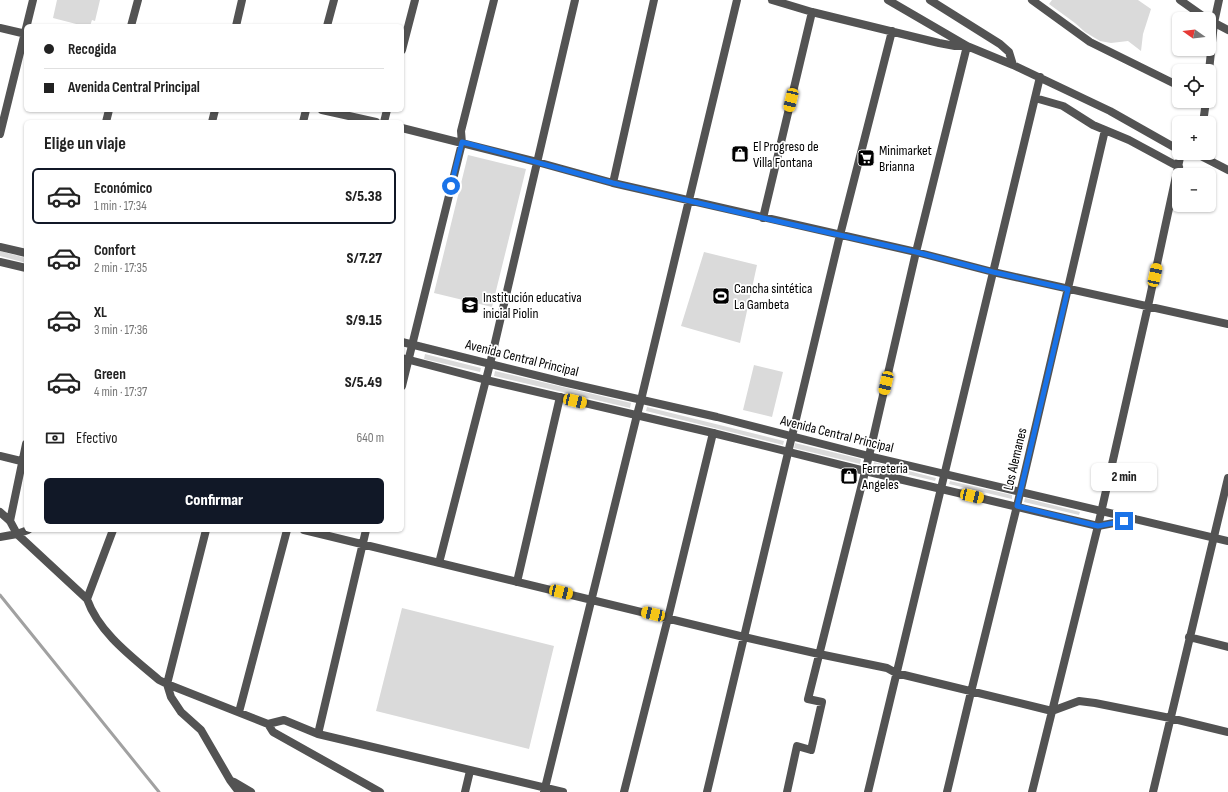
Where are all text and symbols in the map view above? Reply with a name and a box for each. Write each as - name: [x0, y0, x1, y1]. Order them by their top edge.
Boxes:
- north arrow: [1172, 12, 1216, 56]
- map controls: [1172, 12, 1216, 212]
- text: Recogida: [68, 40, 116, 59]
- button: locate: [1172, 64, 1216, 108]
- text: Avenida Central Principal: [68, 78, 200, 97]
- car: [782, 87, 800, 113]
- button: +: [1172, 116, 1216, 160]
- text: Elige un viaje: [44, 133, 126, 154]
- place label: El Progreso de Villa Fontana: [753, 138, 819, 171]
- place label: Minimarket Brianna: [879, 142, 932, 175]
- shop icon: El Progreso de Villa Fontana: [730, 144, 750, 164]
- supermarket icon: Minimarket Brianna: [856, 148, 876, 168]
- button: −: [1172, 168, 1216, 212]
- route start: [442, 177, 460, 195]
- icon: car: [46, 178, 82, 214]
- text: Económico: [94, 179, 152, 198]
- text: S/5.38: [345, 187, 382, 206]
- text: 1 min · 17:34: [94, 198, 147, 214]
- icon: car: [46, 240, 82, 276]
- text: Confort: [94, 241, 136, 260]
- text: S/7.27: [346, 249, 382, 268]
- text: 2 min · 17:35: [94, 260, 147, 276]
- car: [1147, 262, 1163, 288]
- place label: Cancha sintética La Gambeta: [734, 280, 812, 313]
- sports icon: Cancha sintética La Gambeta: [711, 286, 731, 306]
- place label: Institución educativa inicial Piolin: [483, 289, 582, 322]
- school or university icon: Institución educativa inicial Piolin: [460, 295, 480, 315]
- icon: car: [46, 302, 82, 338]
- text: XL: [94, 303, 107, 322]
- text: S/9.15: [346, 311, 382, 330]
- text: 3 min · 17:36: [94, 322, 148, 338]
- street label: Avenida Central Principal: [463, 335, 580, 380]
- icon: car: [46, 364, 82, 400]
- text: Green: [94, 365, 126, 384]
- car: [877, 370, 895, 396]
- text: S/5.49: [345, 373, 382, 392]
- text: 4 min · 17:37: [94, 384, 147, 400]
- car: [562, 392, 588, 410]
- street label: Avenida Central Principal: [778, 411, 895, 456]
- street label: Los Alemanes: [1000, 426, 1030, 492]
- icon: cash: [44, 427, 66, 449]
- text: Efectivo: [76, 429, 117, 448]
- text: 640 m: [356, 430, 384, 446]
- place label: Ferreteria Angeles: [861, 460, 908, 493]
- callout: 2 min: [1091, 463, 1157, 491]
- shop icon: Ferreteria Angeles: [839, 466, 859, 486]
- text: 2 min: [1111, 469, 1137, 485]
- button: Confirmar: [44, 478, 384, 524]
- car: [959, 487, 985, 505]
- route end: [1115, 512, 1133, 530]
- car: [548, 583, 574, 601]
- car: [640, 605, 666, 623]

